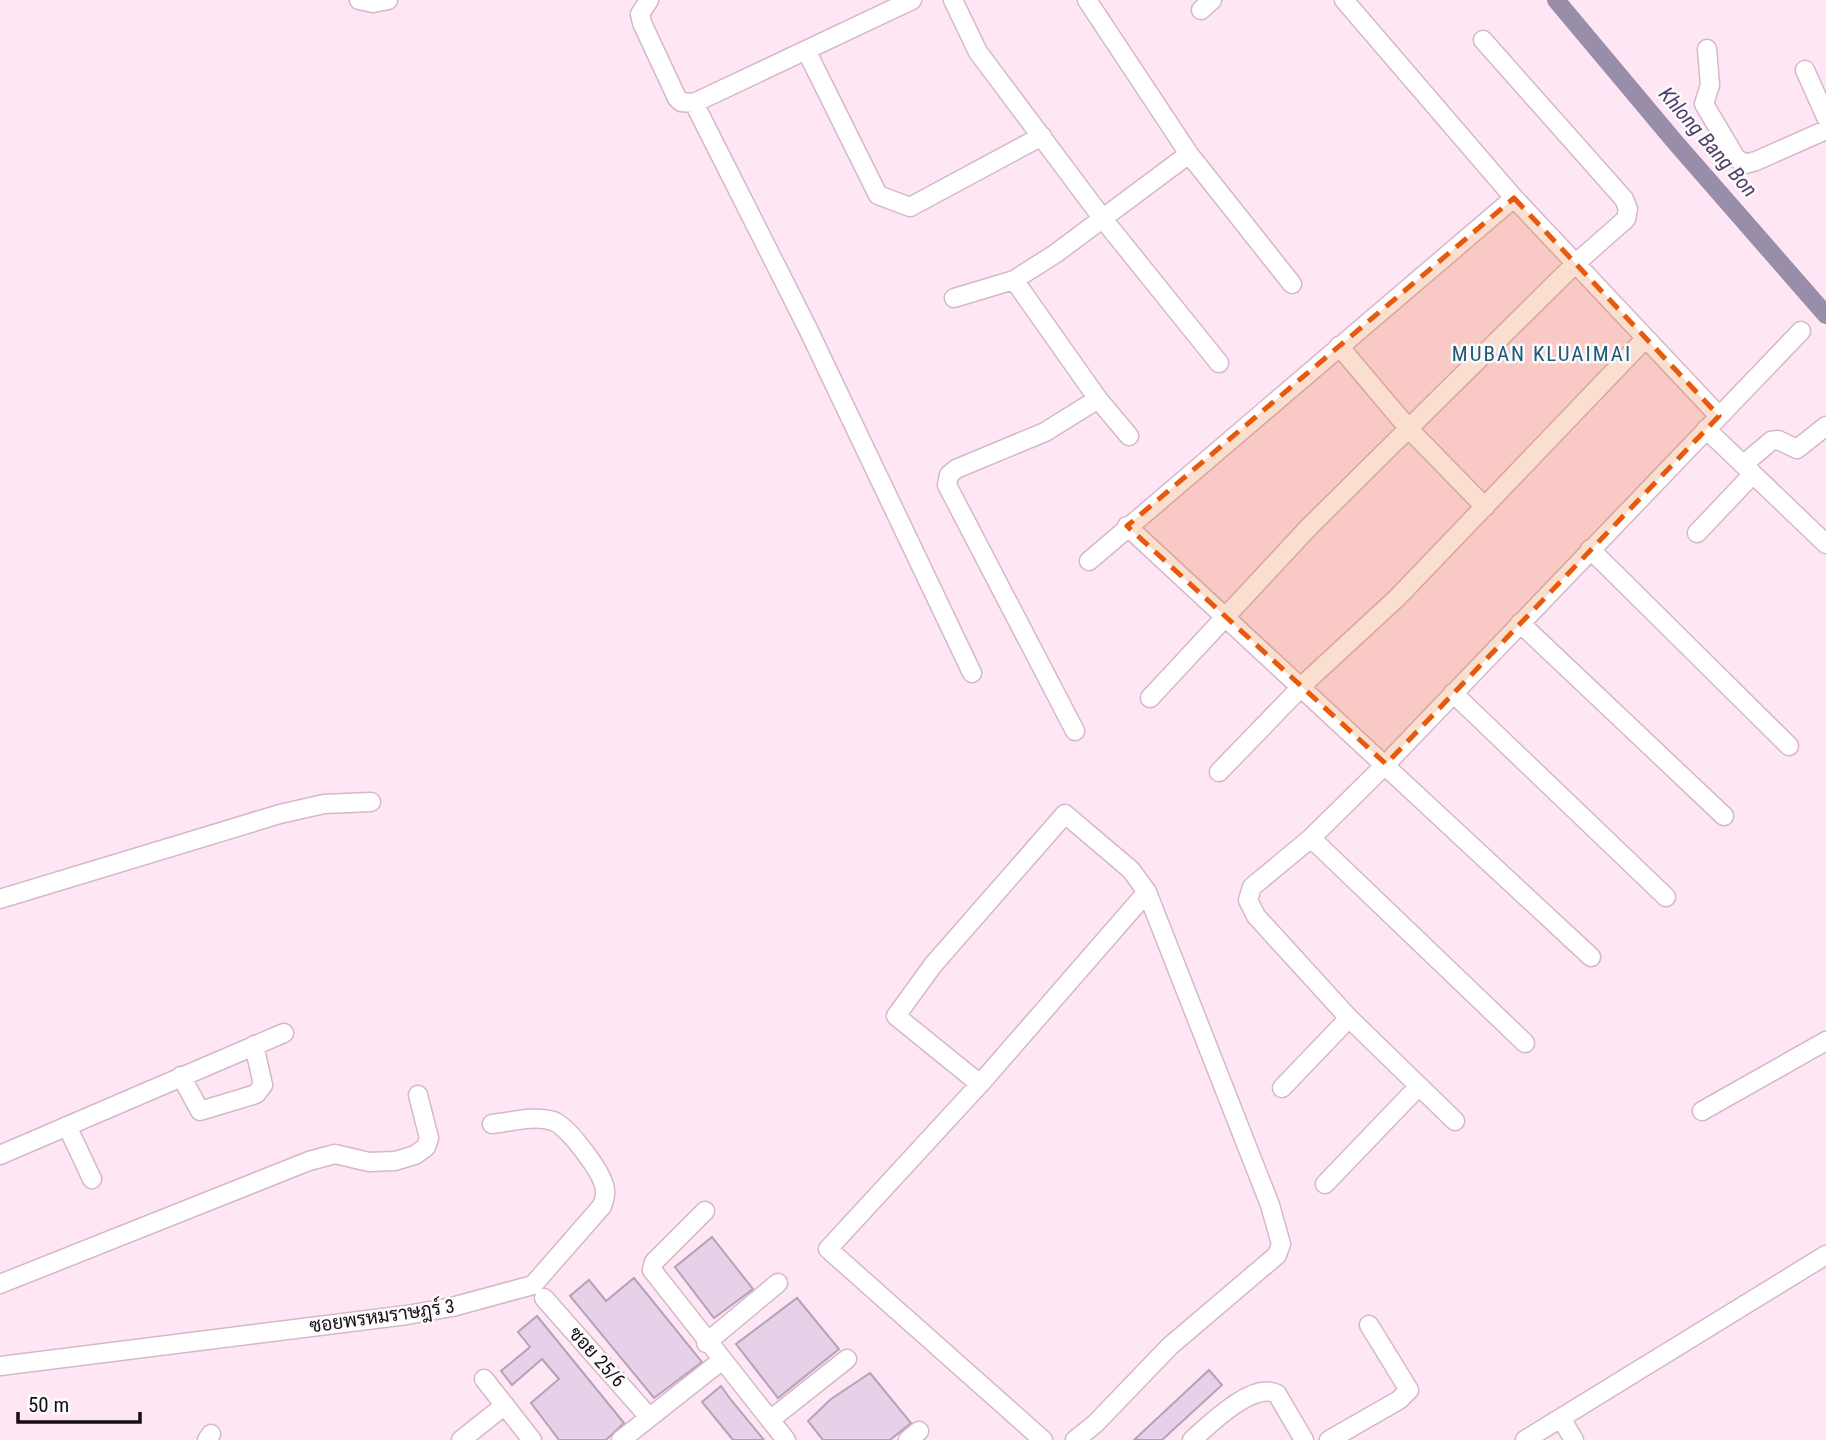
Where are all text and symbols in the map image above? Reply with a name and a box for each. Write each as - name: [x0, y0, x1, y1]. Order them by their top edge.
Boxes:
- water label: Khlong Bang Bon: [1654, 82, 1762, 202]
- district label: MUBAN KLUAIMAI: [1452, 342, 1632, 366]
- street label: ซอยพรหมราษฎร์ 3: [308, 1293, 456, 1339]
- street label: ซอย 25/6: [564, 1322, 630, 1392]
- scale bar: [18, 1380, 140, 1424]
- text: 50 m: [28, 1393, 69, 1417]

